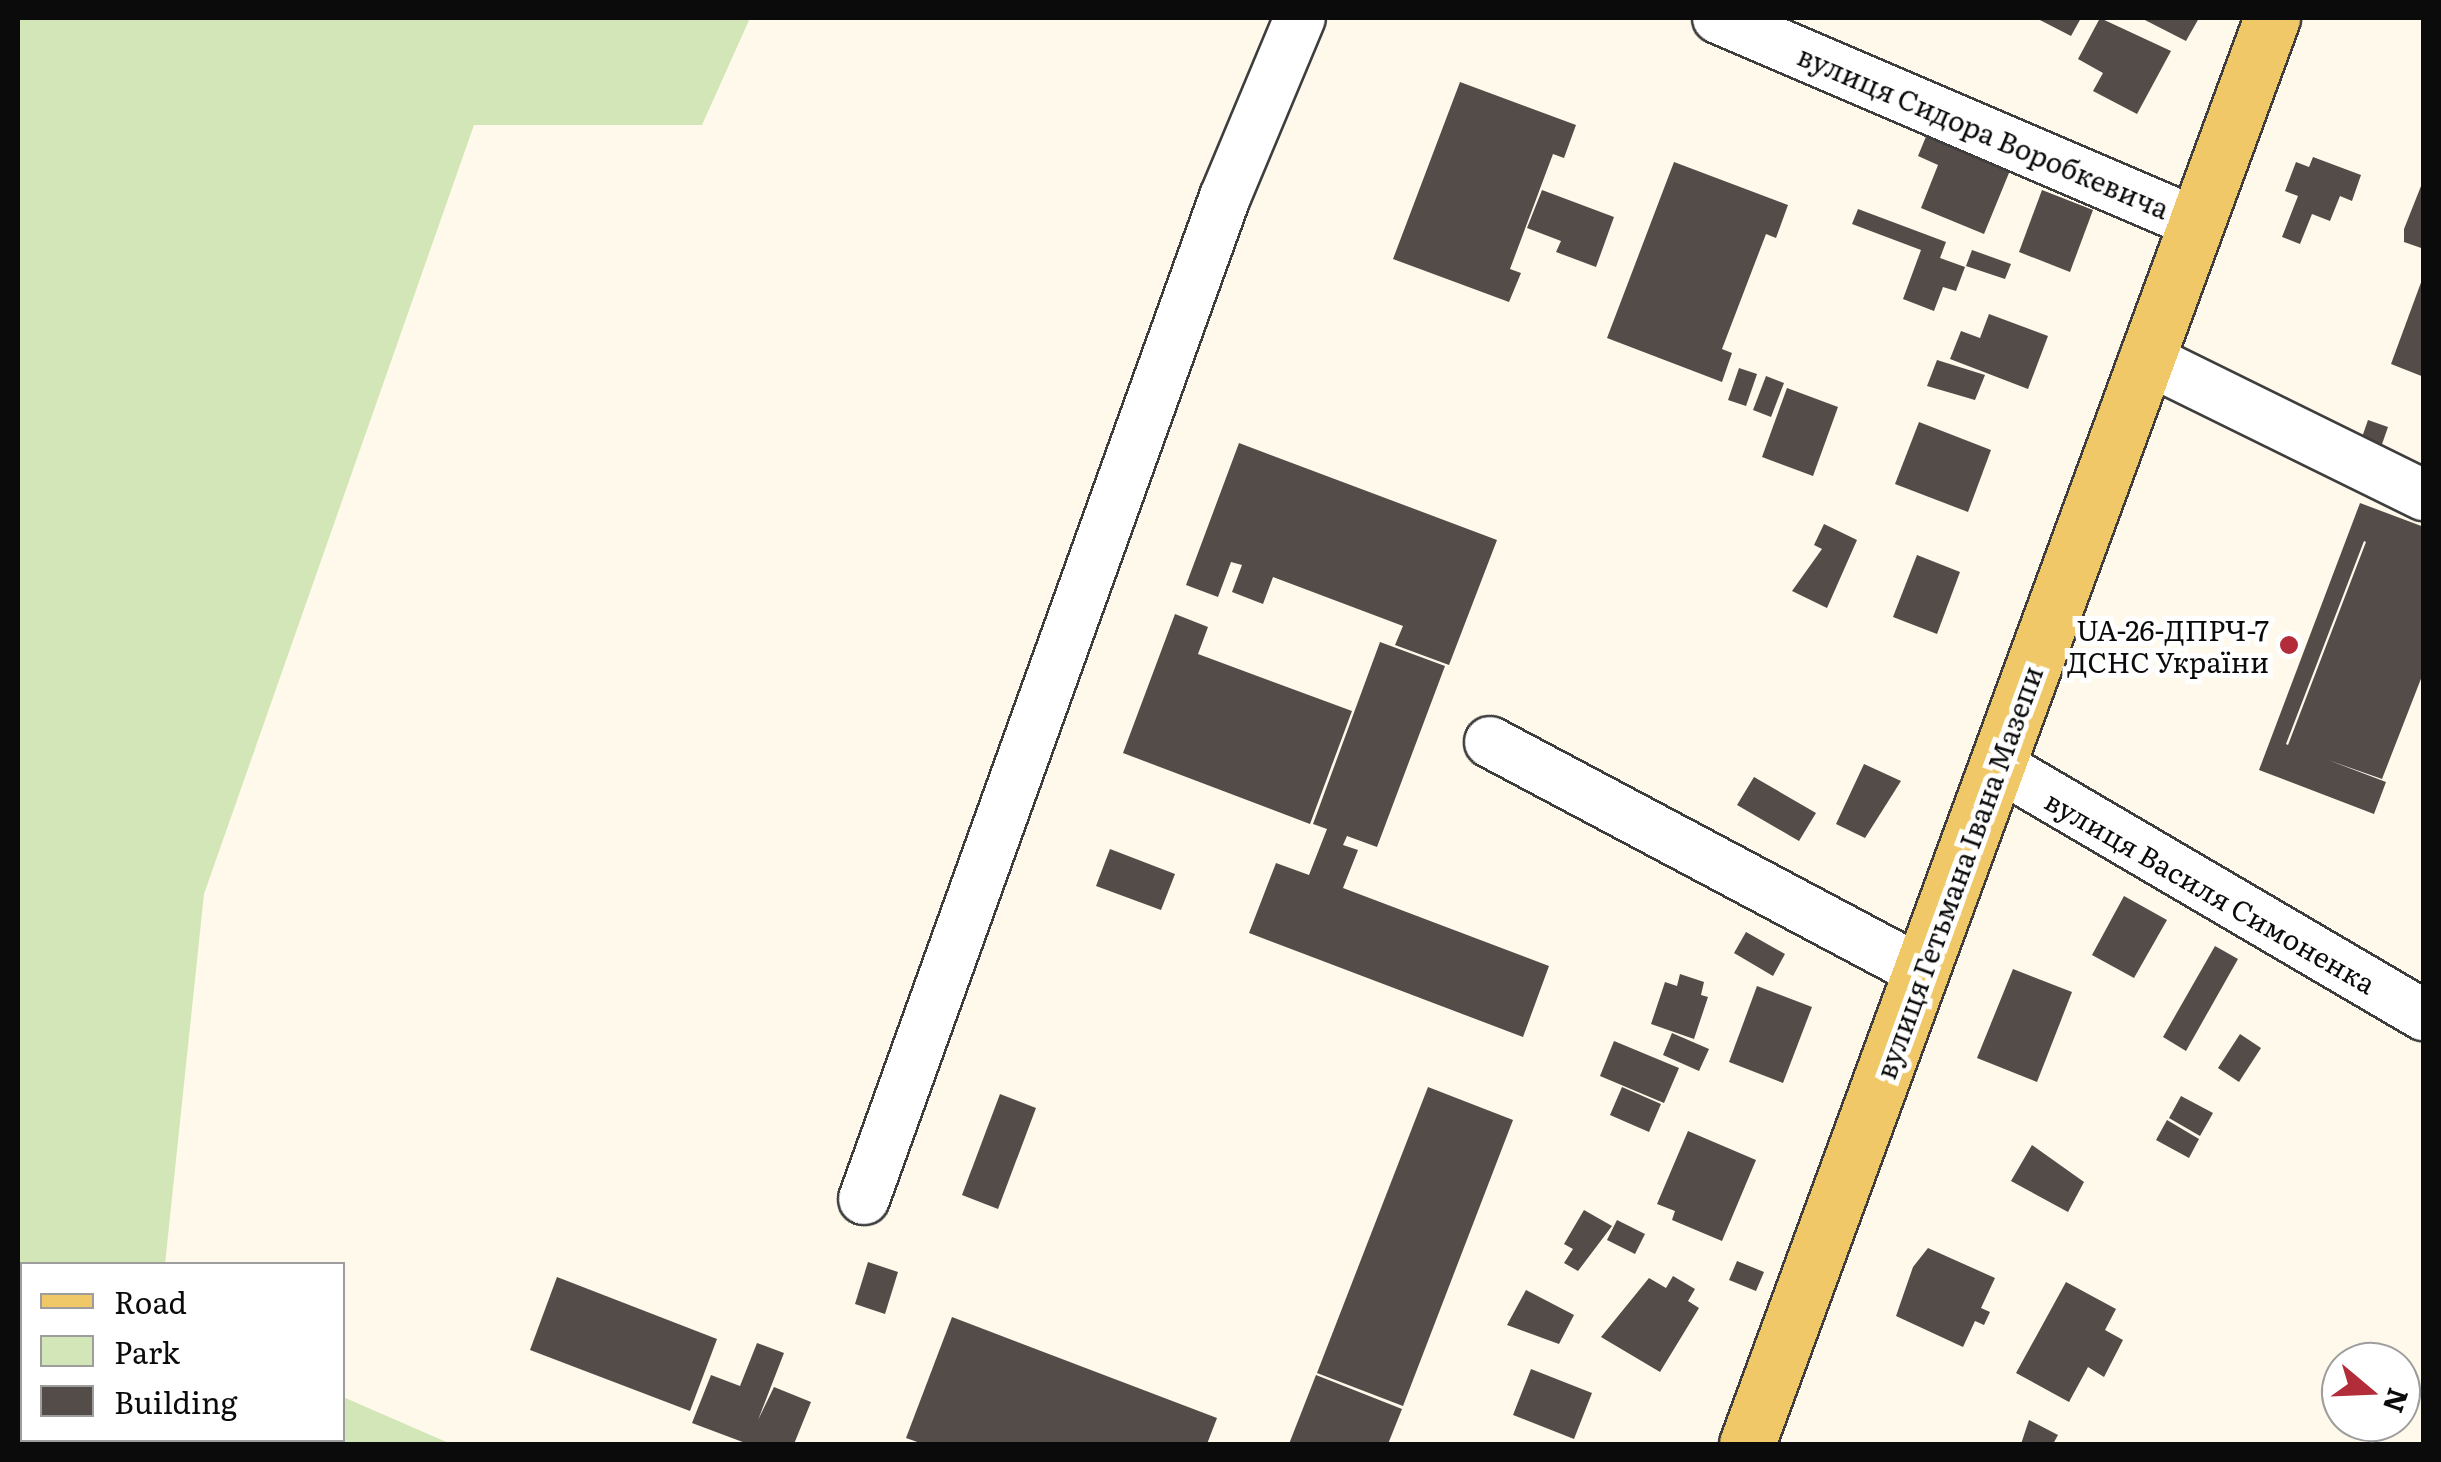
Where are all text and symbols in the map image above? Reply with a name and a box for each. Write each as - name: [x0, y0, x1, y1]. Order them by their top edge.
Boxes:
- street label: вулиця Сидора Воробкевича: [1793, 37, 2175, 225]
- place label: UA-26-ДПРЧ-7 ДСНС України: [2067, 612, 2269, 678]
- marker: UA-26-ДПРЧ-7 ДСНС України: [2278, 634, 2300, 656]
- street label: вулиця Гетьмана Івана Мазепи: [1868, 661, 2048, 1083]
- street label: вулиця Василя Симоненка: [2040, 782, 2382, 1000]
- legend: [20, 1262, 345, 1442]
- text: Road: [114, 1279, 187, 1323]
- text: Park: [114, 1329, 180, 1373]
- north arrow: [2321, 1342, 2421, 1442]
- text: Building: [114, 1379, 238, 1423]
- text: N: [2374, 1383, 2421, 1419]

